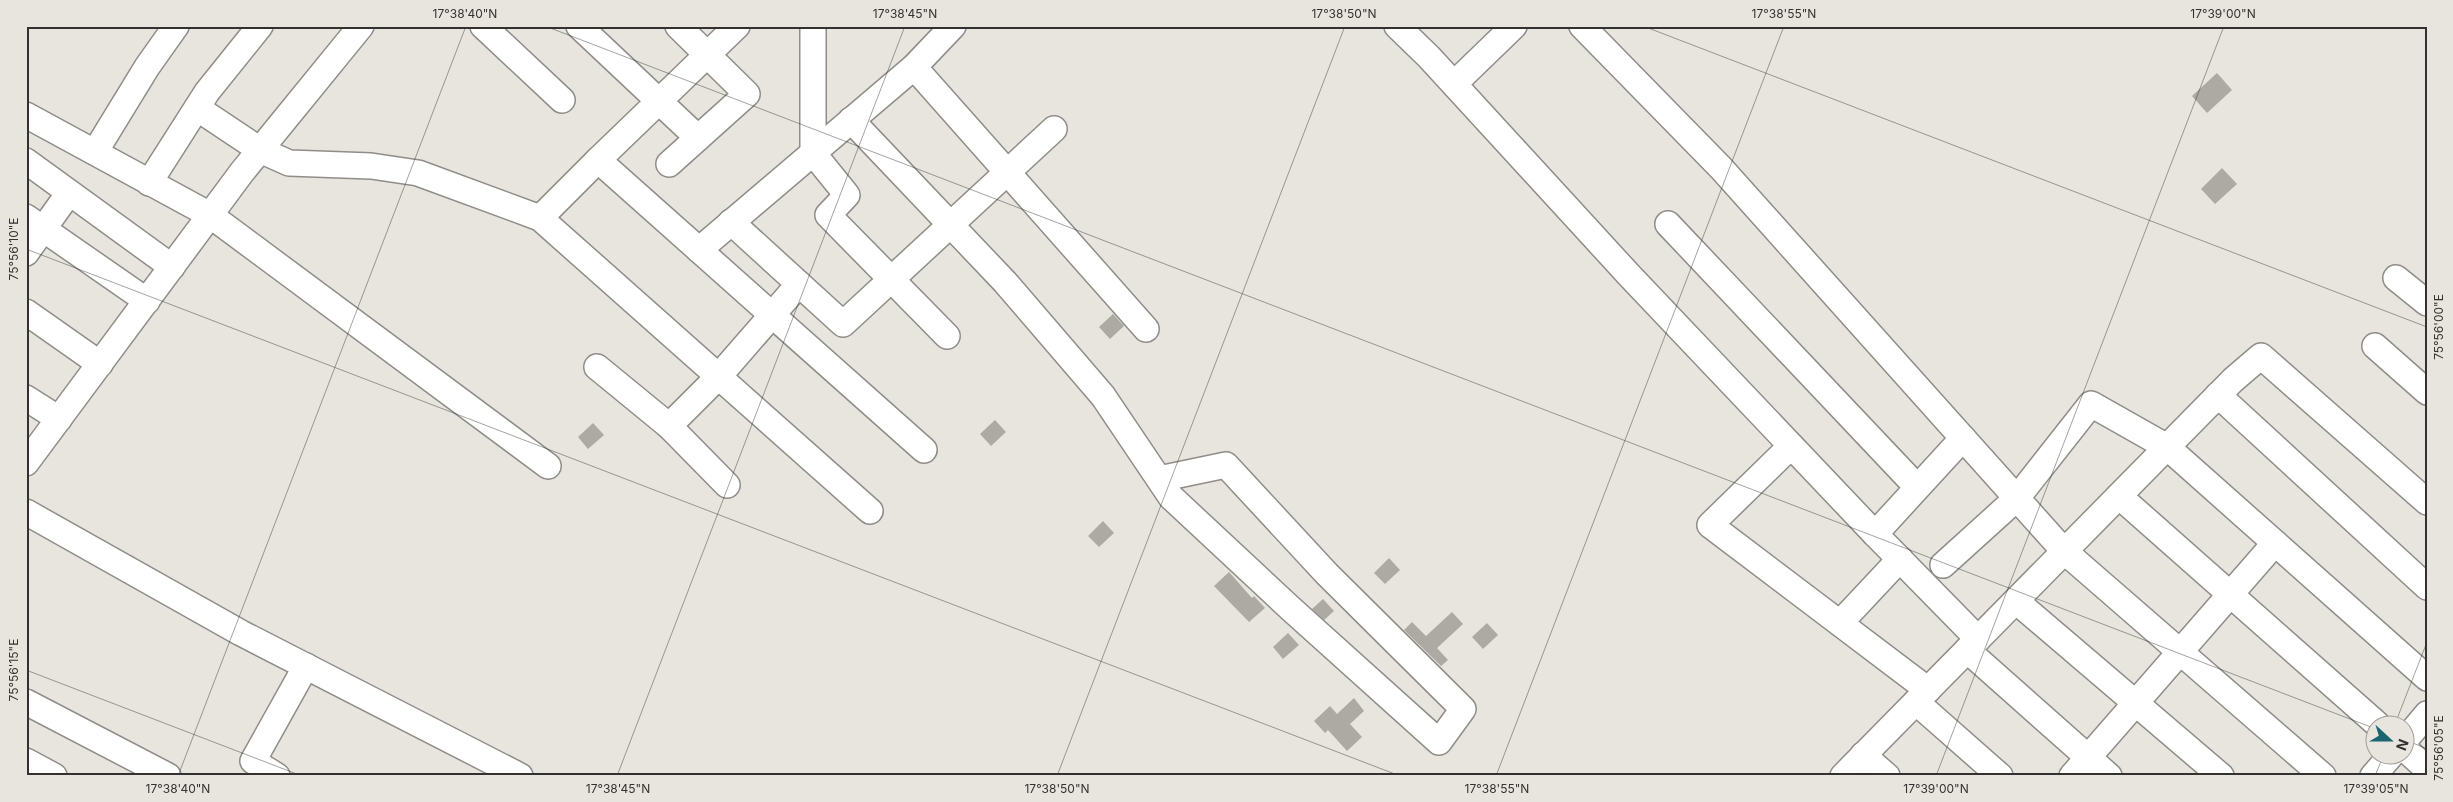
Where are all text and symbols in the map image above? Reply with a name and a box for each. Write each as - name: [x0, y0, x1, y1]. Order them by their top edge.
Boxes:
- text: 17°38'40"N: [433, 6, 497, 21]
- text: 17°38'45"N: [873, 6, 937, 21]
- text: 17°38'50"N: [1311, 6, 1377, 21]
- text: 17°38'55"N: [1752, 6, 1816, 21]
- text: 17°39'00"N: [2190, 6, 2256, 21]
- text: 75°56'10"E: [6, 217, 21, 281]
- text: 75°56'00"E: [2431, 294, 2446, 360]
- text: 75°56'15"E: [6, 639, 21, 701]
- north arrow: [2366, 714, 2416, 764]
- text: 75°56'05"E: [2431, 715, 2446, 781]
- text: N: [2393, 737, 2412, 753]
- text: 17°38'40"N: [146, 781, 210, 796]
- text: 17°38'45"N: [586, 781, 650, 796]
- text: 17°38'50"N: [1024, 781, 1090, 796]
- text: 17°38'55"N: [1465, 781, 1529, 796]
- text: 17°39'00"N: [1903, 781, 1969, 796]
- text: 17°39'05"N: [2343, 781, 2409, 796]

